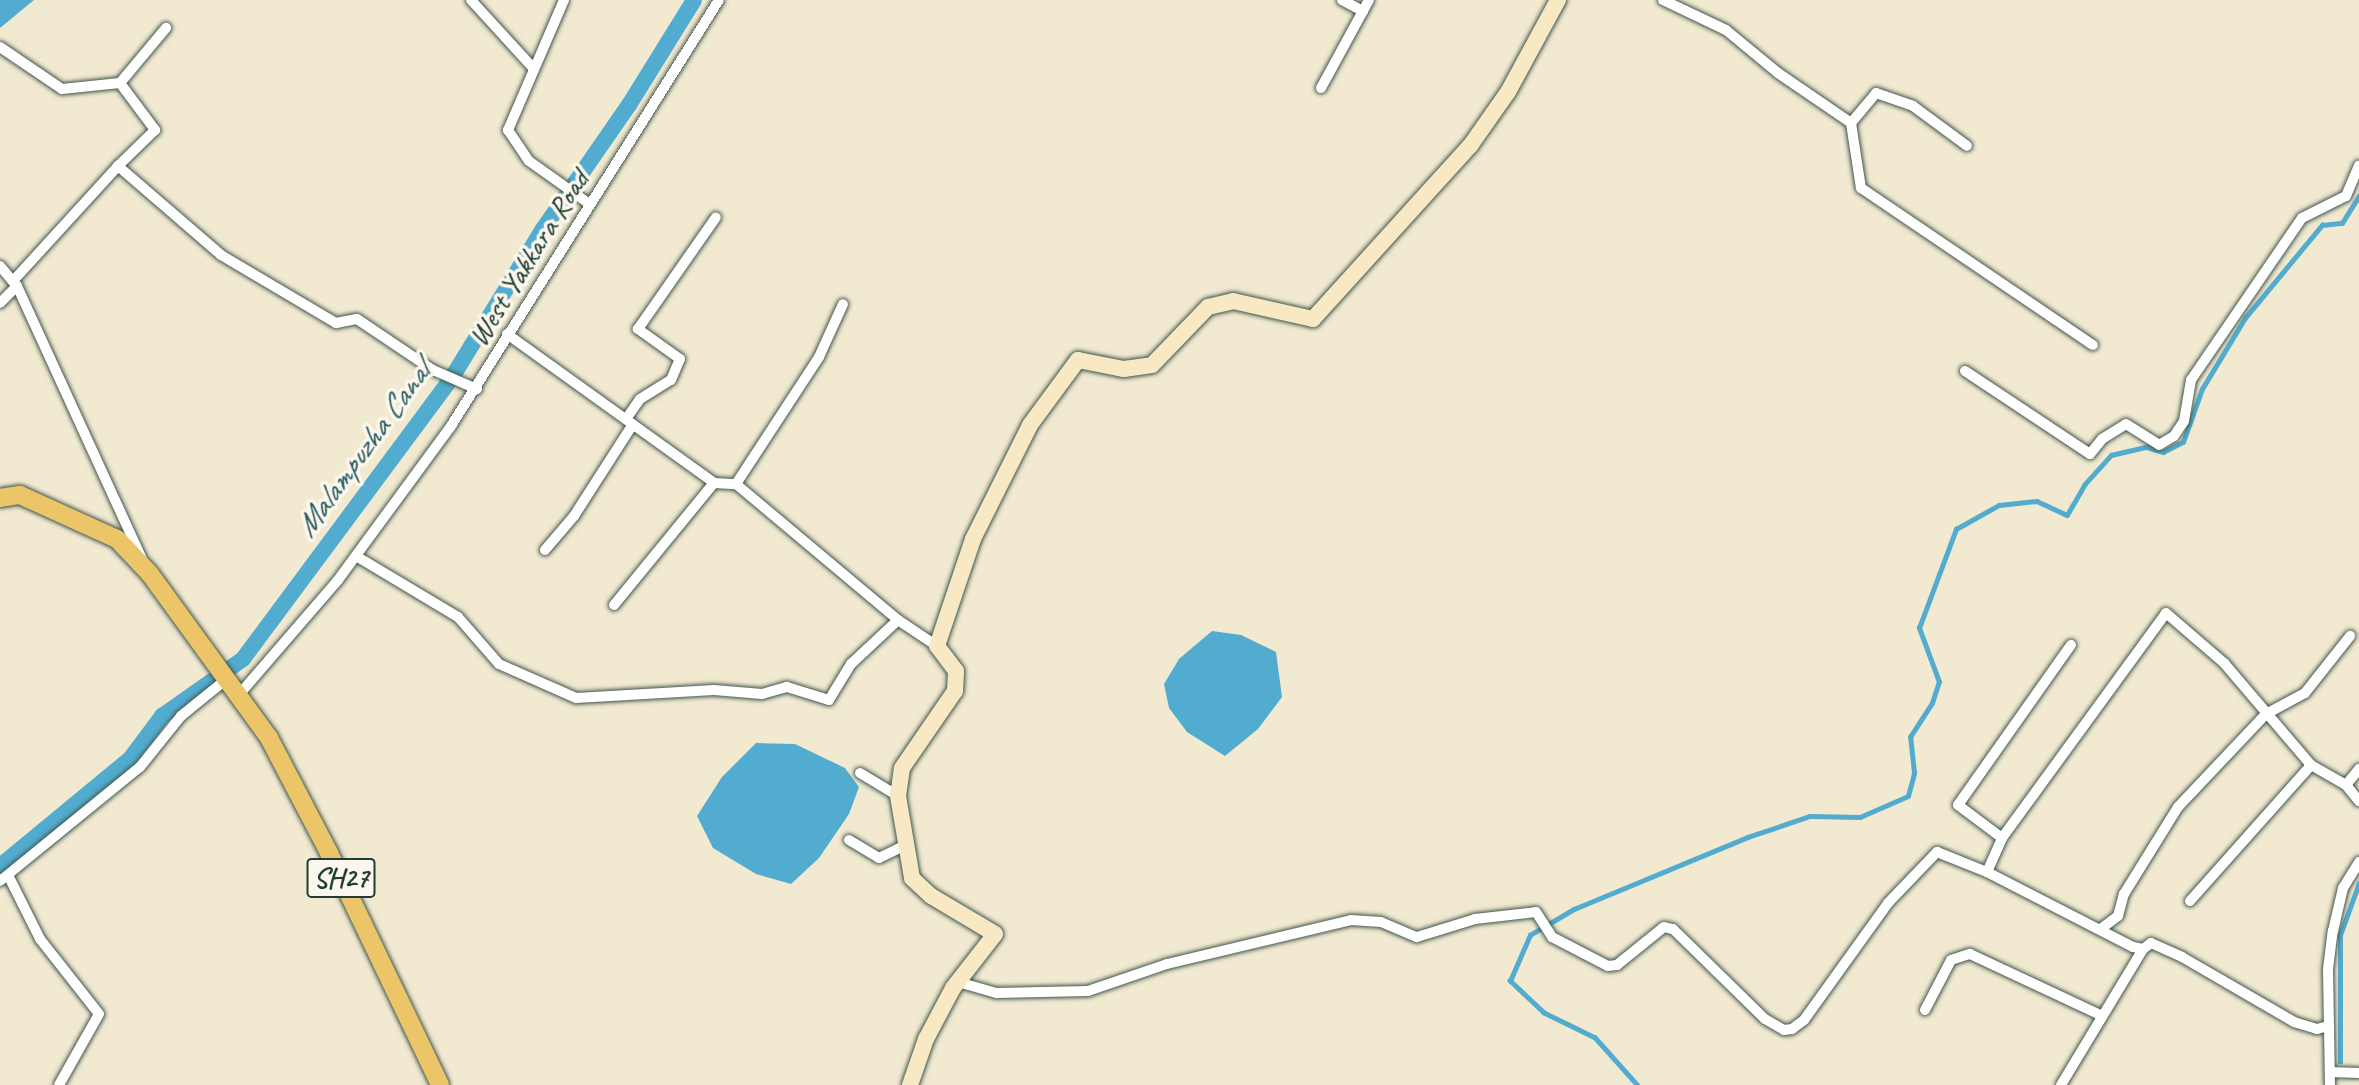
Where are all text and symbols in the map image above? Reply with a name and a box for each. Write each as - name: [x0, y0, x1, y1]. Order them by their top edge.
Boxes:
- street label: West Yakkara Road: [460, 164, 596, 352]
- water label: Malampuzha Canal: [287, 355, 439, 545]
- road number: SH27: [306, 854, 376, 903]

